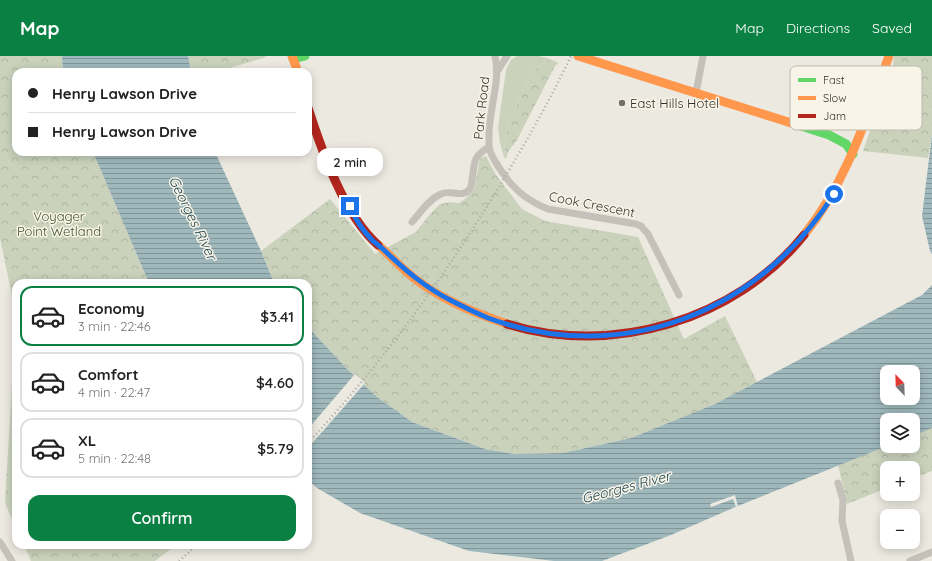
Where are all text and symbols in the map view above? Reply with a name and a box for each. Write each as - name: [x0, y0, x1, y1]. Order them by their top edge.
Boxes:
- text: Map: [20, 16, 59, 40]
- text: Map: [735, 19, 764, 37]
- text: Directions: [786, 19, 850, 37]
- text: Saved: [872, 19, 912, 37]
- legend: [790, 66, 922, 130]
- text: Fast: [823, 73, 845, 87]
- street label: Park Road: [470, 76, 492, 140]
- text: Henry Lawson Drive: [52, 84, 197, 103]
- text: Slow: [823, 91, 847, 105]
- place label: East Hills Hotel: [630, 95, 719, 111]
- marker: East Hills Hotel: [617, 98, 627, 108]
- text: Jam: [823, 109, 846, 123]
- text: Henry Lawson Drive: [52, 122, 197, 141]
- callout: 2 min: [317, 148, 383, 176]
- text: 2 min: [333, 154, 367, 170]
- water label: Georges River: [165, 173, 222, 264]
- route start: [825, 185, 843, 203]
- street label: Cook Crescent: [548, 188, 636, 220]
- route end: [341, 197, 359, 215]
- park label: Voyager Point Wetland: [17, 208, 101, 239]
- icon: car: [30, 298, 66, 334]
- text: Economy: [78, 299, 145, 318]
- text: $3.41: [260, 307, 294, 326]
- text: 3 min · 22:46: [78, 318, 151, 334]
- icon: car: [30, 364, 66, 400]
- text: Comfort: [78, 365, 139, 384]
- north arrow: [880, 365, 920, 405]
- map controls: [880, 365, 920, 549]
- text: $4.60: [256, 373, 294, 392]
- text: 4 min · 22:47: [78, 384, 150, 400]
- button: layers: [880, 413, 920, 453]
- icon: car: [30, 430, 66, 466]
- text: XL: [78, 431, 96, 450]
- text: $5.79: [257, 439, 294, 458]
- text: 5 min · 22:48: [78, 450, 151, 466]
- button: +: [880, 461, 920, 501]
- water label: Georges River: [580, 466, 674, 507]
- button: Confirm: [28, 495, 296, 541]
- button: −: [880, 509, 920, 549]

